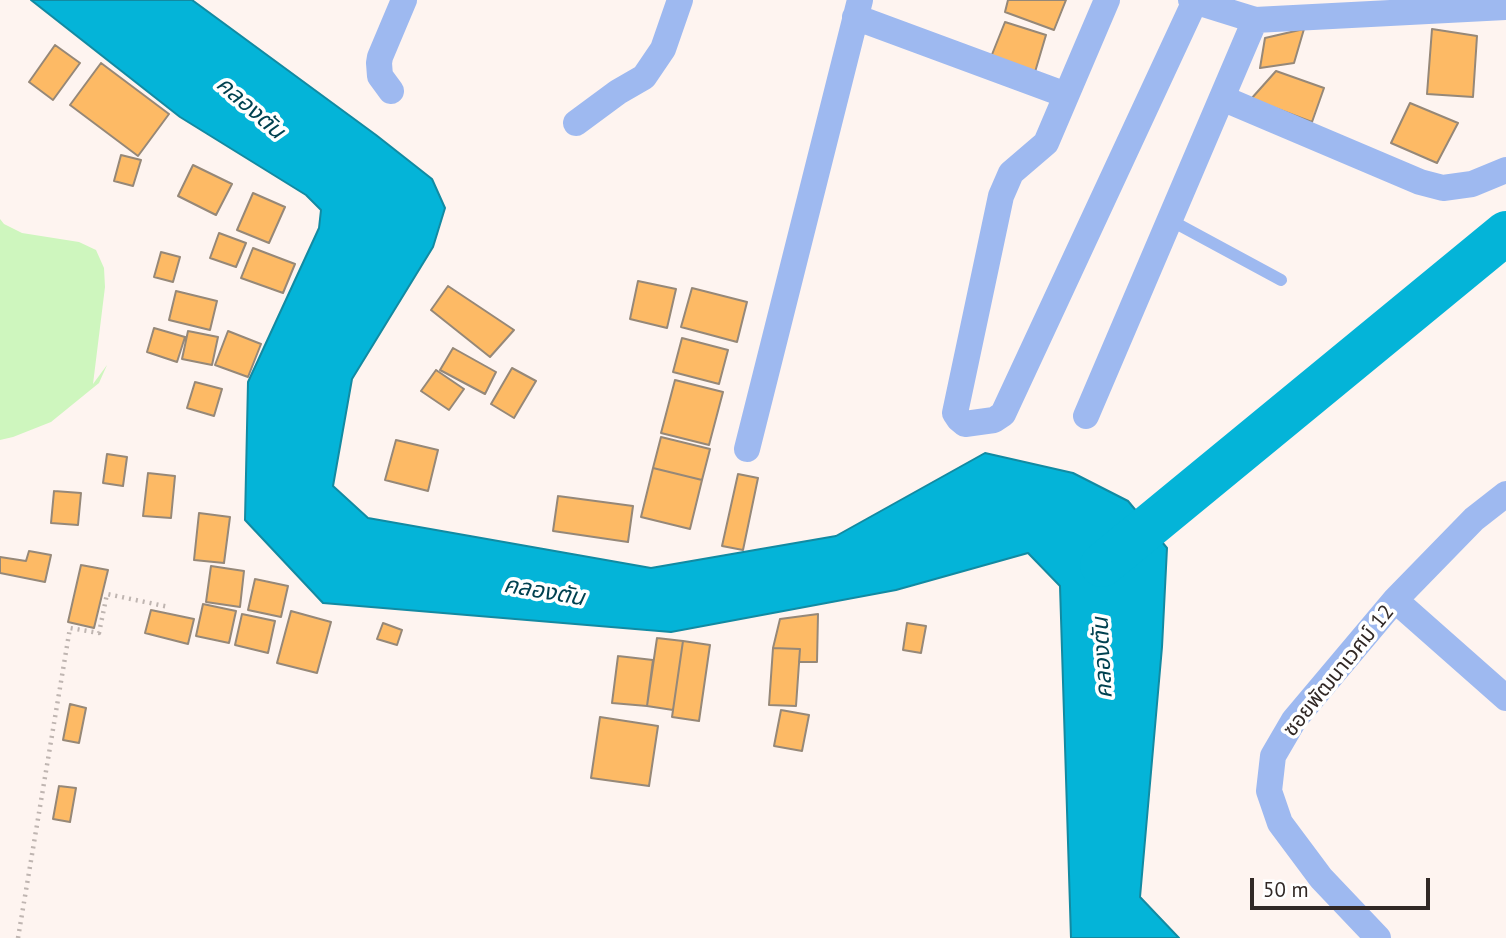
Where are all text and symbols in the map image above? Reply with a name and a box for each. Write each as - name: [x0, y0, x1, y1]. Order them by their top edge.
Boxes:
- water label: คลองตัน: [210, 71, 290, 145]
- water label: คลองตัน: [501, 571, 587, 613]
- street label: ซอยพัฒนาเวศม์ 12: [1278, 600, 1400, 742]
- water label: คลองตัน: [1087, 617, 1119, 699]
- scale bar: [1254, 864, 1434, 908]
- text: 50 m: [1263, 876, 1309, 903]

